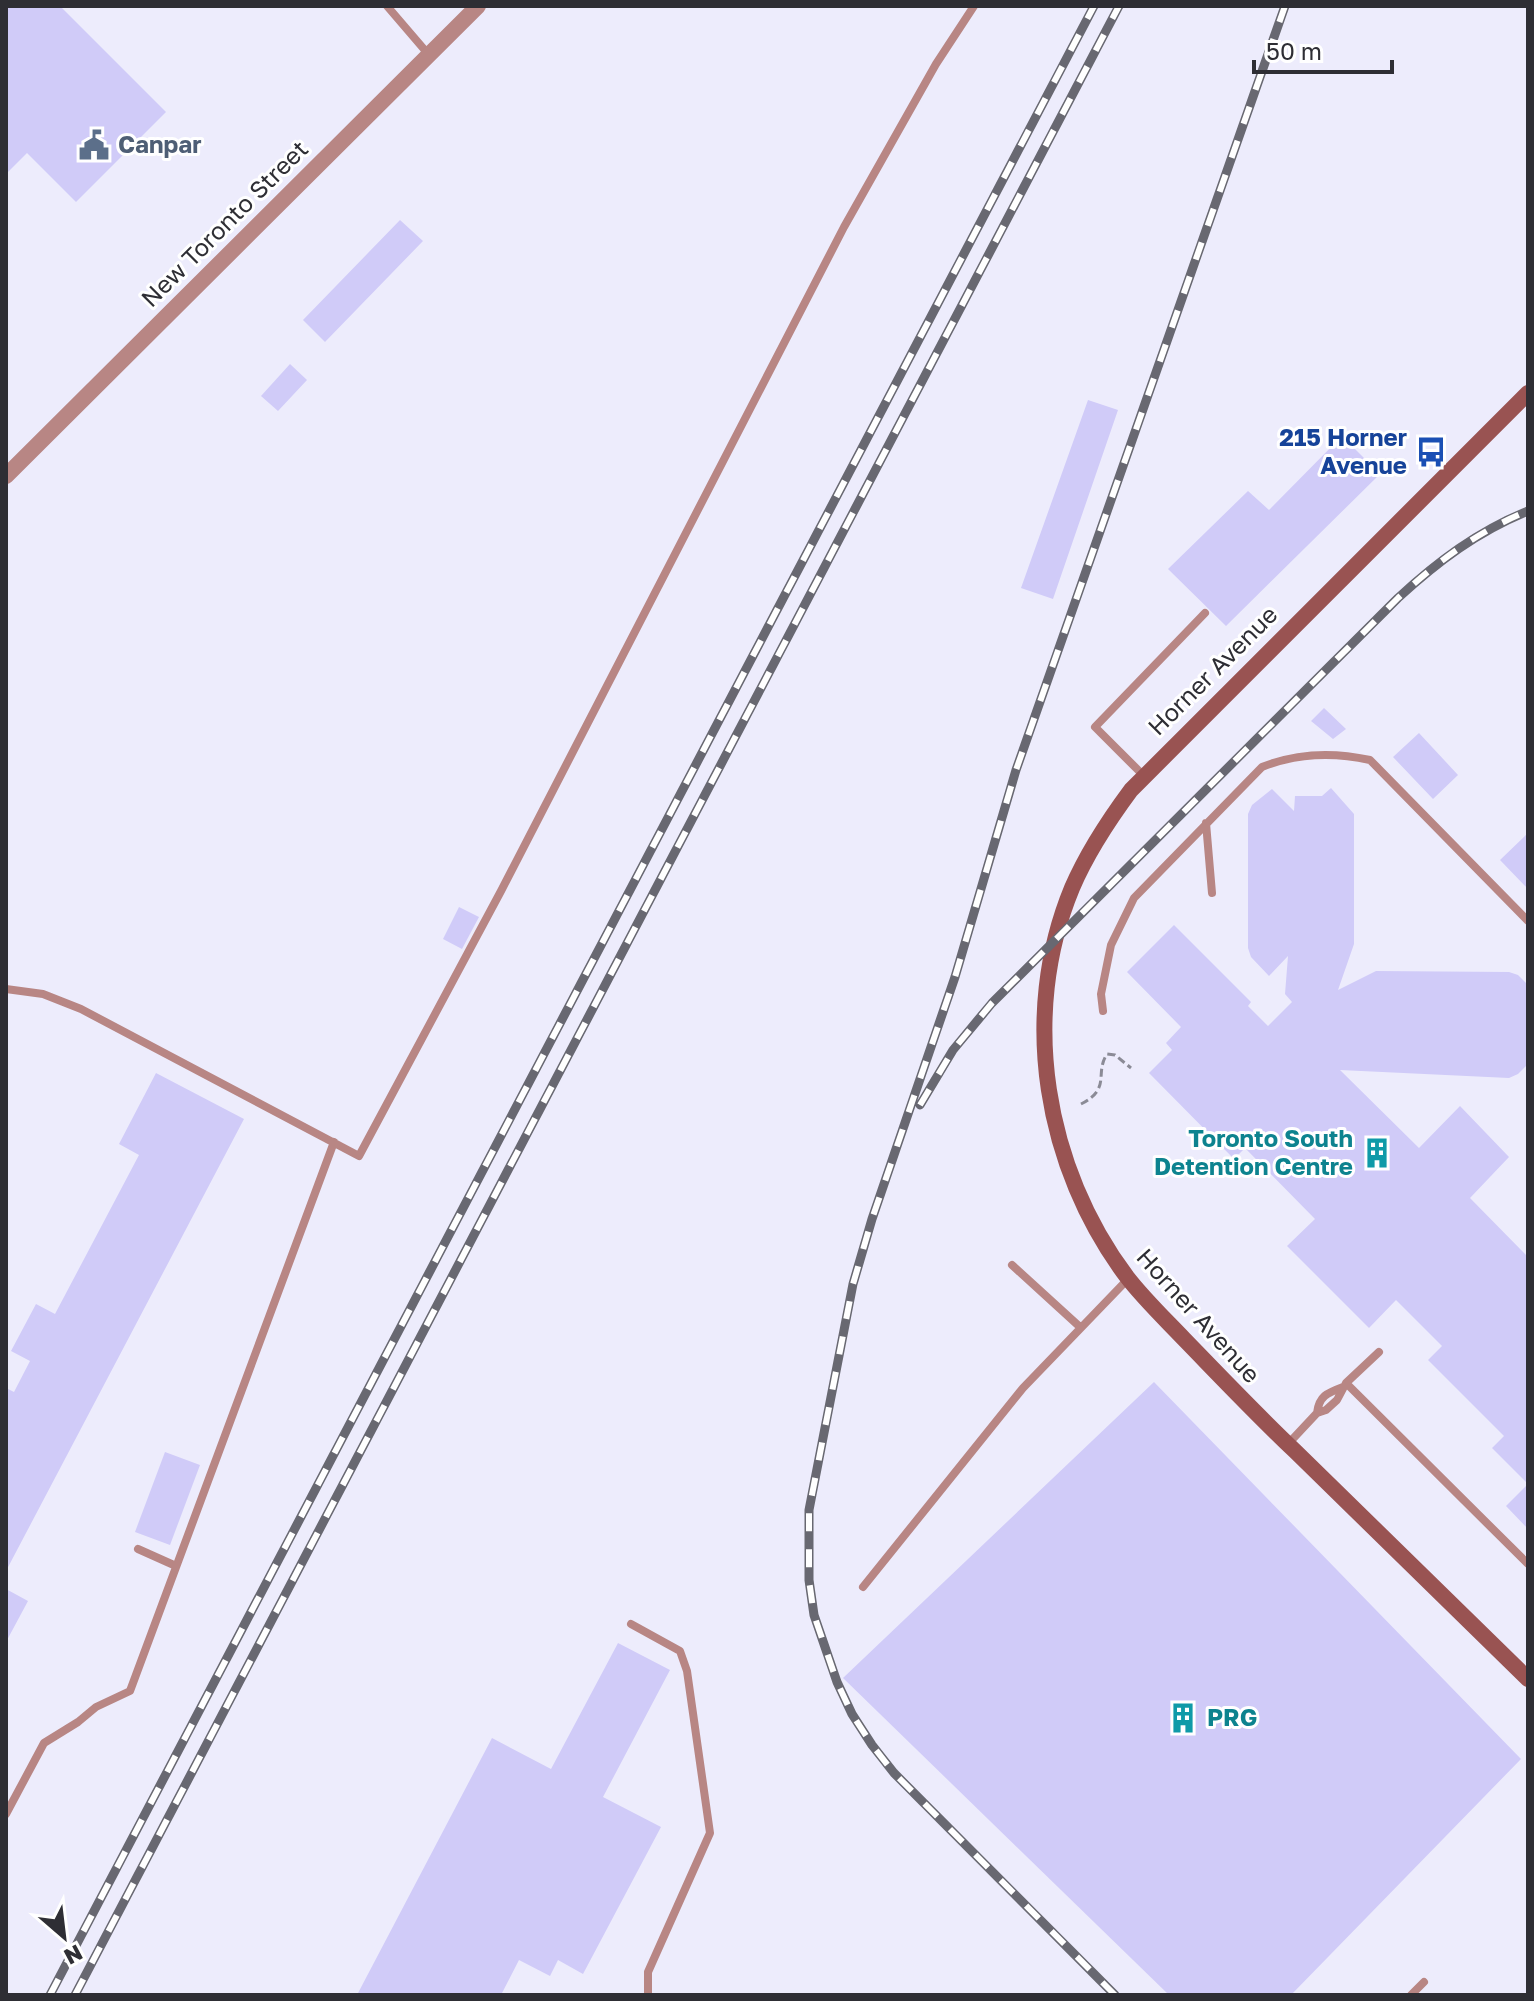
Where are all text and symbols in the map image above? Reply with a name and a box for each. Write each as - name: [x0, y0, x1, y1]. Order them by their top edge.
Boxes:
- scale bar: [1254, 24, 1392, 74]
- text: 50 m: [1266, 36, 1322, 65]
- public building icon: Canpar: [77, 128, 111, 162]
- place label: Canpar: [118, 129, 202, 158]
- street label: New Toronto Street: [135, 134, 313, 312]
- place label: 215 Horner Avenue: [1279, 422, 1407, 479]
- bus stop icon: 215 Horner Avenue: [1414, 435, 1448, 469]
- street label: Horner Avenue: [1141, 599, 1283, 741]
- place label: Toronto South Detention Centre: [1154, 1123, 1353, 1180]
- building icon: Toronto South Detention Centre: [1360, 1136, 1394, 1170]
- street label: Horner Avenue: [1131, 1242, 1267, 1388]
- building icon: PRG: [1166, 1701, 1200, 1735]
- place label: PRG: [1207, 1702, 1257, 1731]
- north arrow: [24, 1897, 104, 1977]
- text: N: [60, 1939, 87, 1971]

